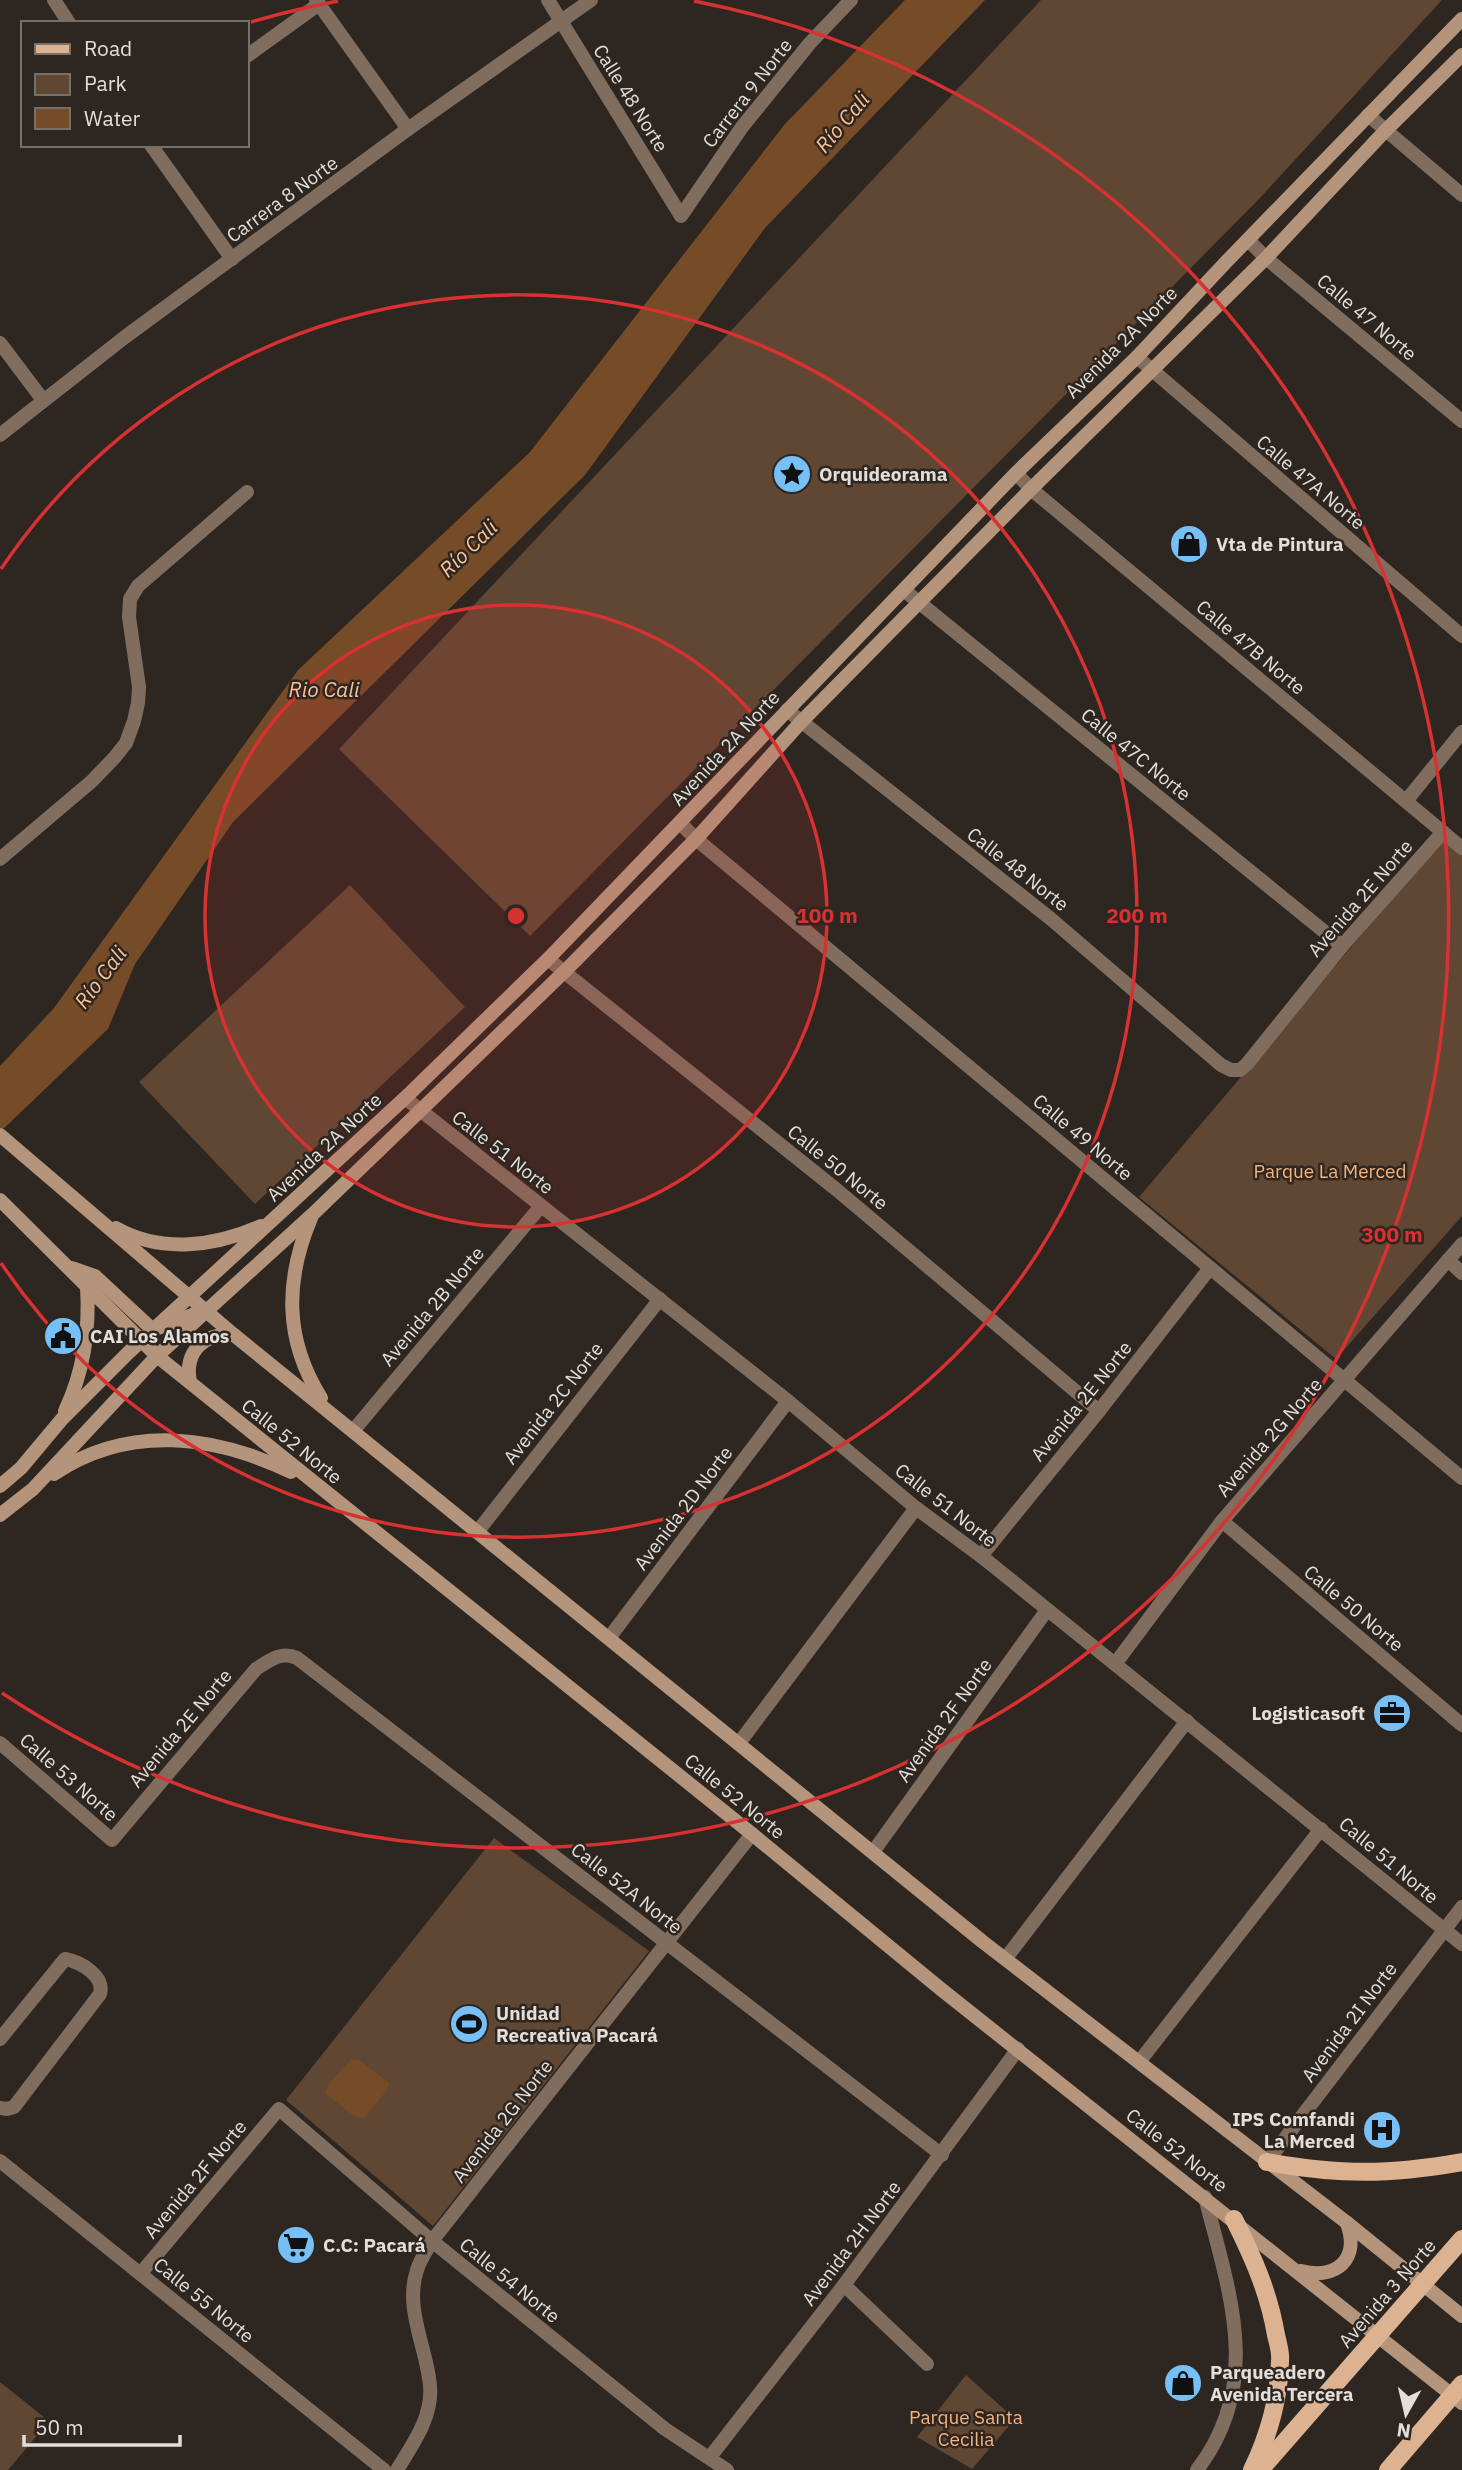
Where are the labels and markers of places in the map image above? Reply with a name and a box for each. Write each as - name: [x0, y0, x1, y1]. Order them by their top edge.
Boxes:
- place icon: Orquideorama: [771, 453, 813, 495]
- place label: Orquideorama: [819, 462, 948, 486]
- shop icon: Vta de Pintura: [1168, 523, 1210, 565]
- place label: Vta de Pintura: [1216, 532, 1344, 556]
- centre of rings: [504, 904, 528, 928]
- public building icon: CAI Los Alamos: [42, 1315, 84, 1357]
- place label: CAI Los Alamos: [90, 1324, 229, 1348]
- office icon: Logisticasoft: [1371, 1692, 1413, 1734]
- place label: Logisticasoft: [1251, 1701, 1365, 1725]
- place label: Unidad Recreativa Pacará: [496, 2001, 658, 2047]
- sports icon: Unidad Recreativa Pacará: [448, 2003, 490, 2045]
- place label: IPS Comfandi La Merced: [1232, 2107, 1355, 2153]
- hospital icon: IPS Comfandi La Merced: [1361, 2109, 1403, 2151]
- supermarket icon: C.C: Pacará: [275, 2224, 317, 2266]
- place label: C.C: Pacará: [323, 2233, 426, 2257]
- place label: Parqueadero Avenida Tercera: [1210, 2360, 1354, 2406]
- shop icon: Parqueadero Avenida Tercera: [1162, 2362, 1204, 2404]

